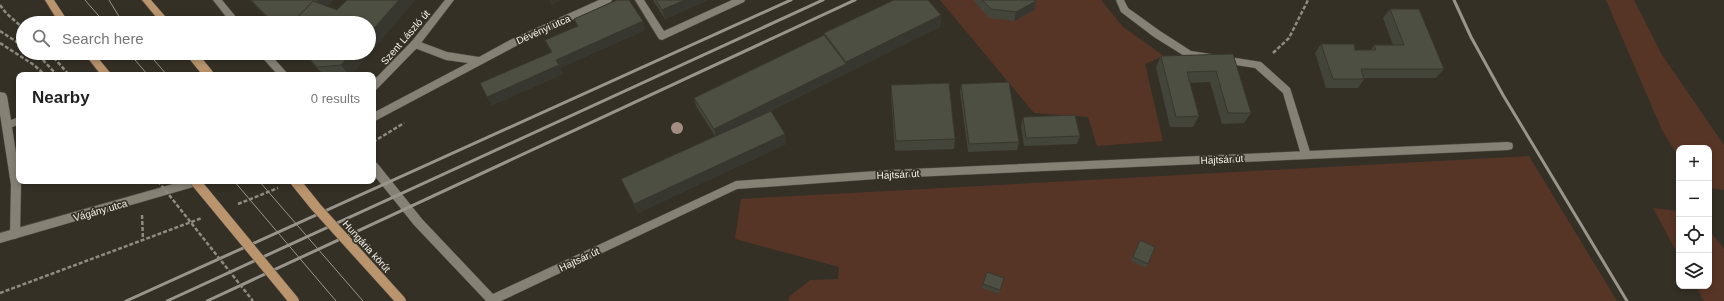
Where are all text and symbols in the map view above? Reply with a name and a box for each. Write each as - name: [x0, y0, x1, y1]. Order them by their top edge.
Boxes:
- street label: Szent László út: [379, 8, 432, 67]
- street label: Dévényi utca: [515, 12, 572, 46]
- search box: [16, 16, 376, 60]
- icon: search: [30, 27, 52, 49]
- text: Search here: [62, 30, 144, 47]
- text: Nearby: [32, 88, 90, 107]
- text: 0 results: [311, 91, 360, 106]
- map controls: [1676, 145, 1712, 289]
- button: +: [1676, 145, 1712, 181]
- street label: Hajtsár út: [1200, 153, 1244, 166]
- street label: Hajtsár út: [876, 168, 920, 181]
- button: −: [1676, 181, 1712, 217]
- street label: Vágány utca: [72, 197, 129, 223]
- button: locate: [1676, 217, 1712, 253]
- street label: Hungária körút: [341, 218, 393, 275]
- street label: Hajtsár út: [557, 245, 601, 273]
- button: layers: [1676, 253, 1712, 289]

